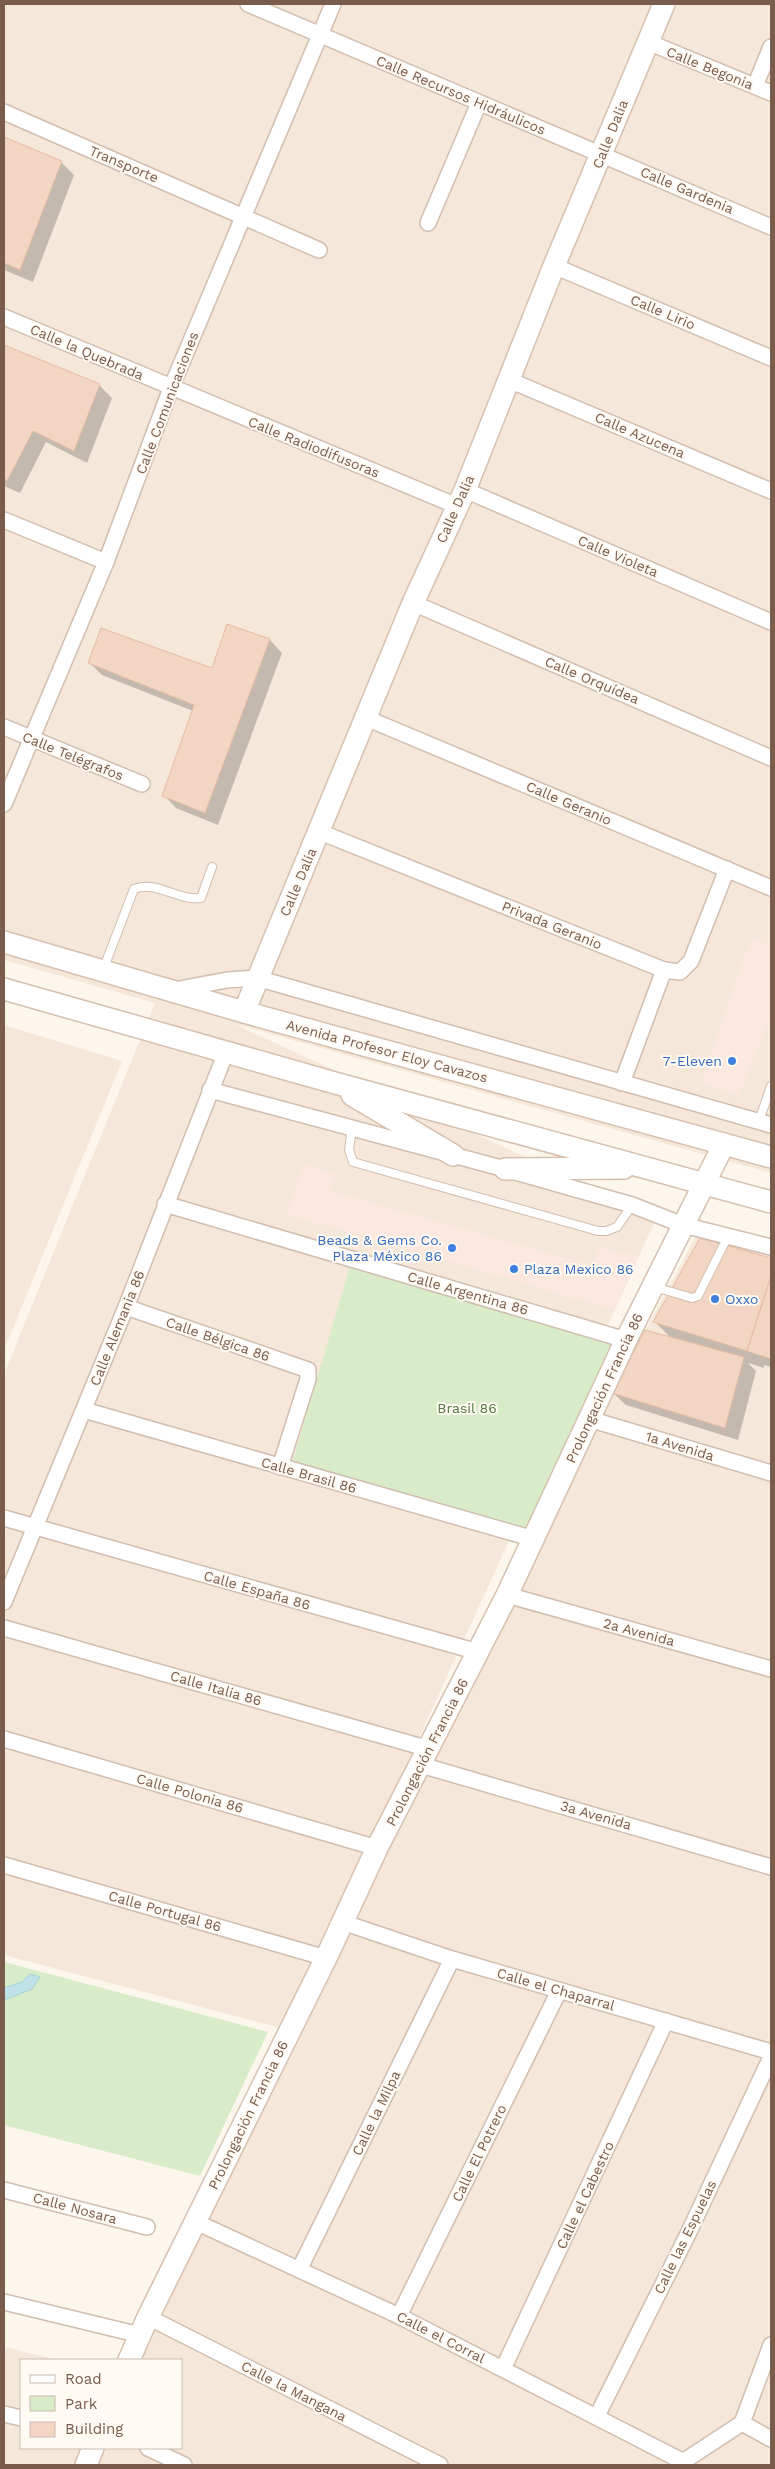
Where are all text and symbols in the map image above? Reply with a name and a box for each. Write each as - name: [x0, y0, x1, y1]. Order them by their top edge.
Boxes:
- street label: Calle Begonia: [664, 43, 756, 93]
- street label: Calle Recursos Hidráulicos: [374, 52, 548, 138]
- street label: Calle Dalia: [589, 97, 631, 171]
- street label: Transporte: [87, 142, 161, 186]
- street label: Calle Gardenia: [638, 163, 736, 217]
- street label: Calle Lirio: [628, 291, 698, 333]
- street label: Calle la Quebrada: [28, 321, 146, 383]
- street label: Calle Comunicaciones: [132, 330, 202, 476]
- street label: Calle Azucena: [593, 409, 687, 461]
- street label: Calle Radiodifusoras: [246, 413, 382, 481]
- street label: Calle Dalia: [433, 472, 477, 546]
- street label: Calle Violeta: [575, 532, 661, 580]
- street label: Calle Orquídea: [542, 653, 642, 707]
- street label: Calle Telégrafos: [20, 728, 126, 784]
- street label: Calle Geranio: [524, 778, 614, 828]
- street label: Calle Dalia: [276, 845, 320, 919]
- street label: Privada Geranio: [500, 898, 604, 952]
- street label: Avenida Profesor Eloy Cavazos: [285, 1016, 489, 1086]
- place label: 7-Eleven: [663, 1053, 722, 1069]
- marker: 7-Eleven: [726, 1055, 738, 1067]
- place label: Beads & Gems Co. Plaza México 86: [317, 1232, 442, 1264]
- marker: Beads & Gems Co. Plaza México 86: [446, 1242, 458, 1254]
- place label: Plaza Mexico 86: [524, 1261, 634, 1277]
- marker: Plaza Mexico 86: [508, 1263, 520, 1275]
- street label: Calle Alemania 86: [87, 1268, 147, 1388]
- street label: Calle Argentina 86: [406, 1268, 530, 1318]
- place label: Oxxo: [725, 1291, 758, 1307]
- marker: Oxxo: [709, 1293, 721, 1305]
- street label: Prolongación Francia 86: [562, 1310, 646, 1466]
- street label: Calle Bélgica 86: [164, 1314, 272, 1364]
- park label: Brasil 86: [437, 1400, 497, 1416]
- street label: 1a Avenida: [644, 1428, 716, 1464]
- street label: Calle Brasil 86: [260, 1454, 358, 1496]
- street label: Calle España 86: [202, 1567, 312, 1613]
- street label: 2a Avenida: [602, 1615, 676, 1649]
- street label: Calle Italia 86: [168, 1667, 264, 1709]
- street label: Prolongación Francia 86: [383, 1675, 471, 1829]
- street label: Calle Polonia 86: [135, 1770, 245, 1816]
- street label: 3a Avenida: [559, 1797, 633, 1833]
- street label: Calle Portugal 86: [107, 1887, 223, 1935]
- street label: Calle el Chaparral: [495, 1965, 617, 2014]
- street label: Prolongación Francia 86: [205, 2038, 291, 2192]
- street label: Calle la Milpa: [349, 2068, 403, 2158]
- street label: Calle El Potrero: [448, 2102, 510, 2204]
- street label: Calle el Cabestro: [553, 2139, 617, 2251]
- street label: Calle las Espuelas: [650, 2177, 720, 2297]
- street label: Calle Nosara: [31, 2189, 119, 2227]
- street label: Calle el Corral: [394, 2308, 488, 2366]
- street label: Calle la Mangana: [239, 2358, 349, 2424]
- legend: [20, 2359, 182, 2449]
- text: Road: [65, 2370, 102, 2388]
- text: Park: [65, 2395, 98, 2413]
- text: Building: [65, 2420, 123, 2438]

